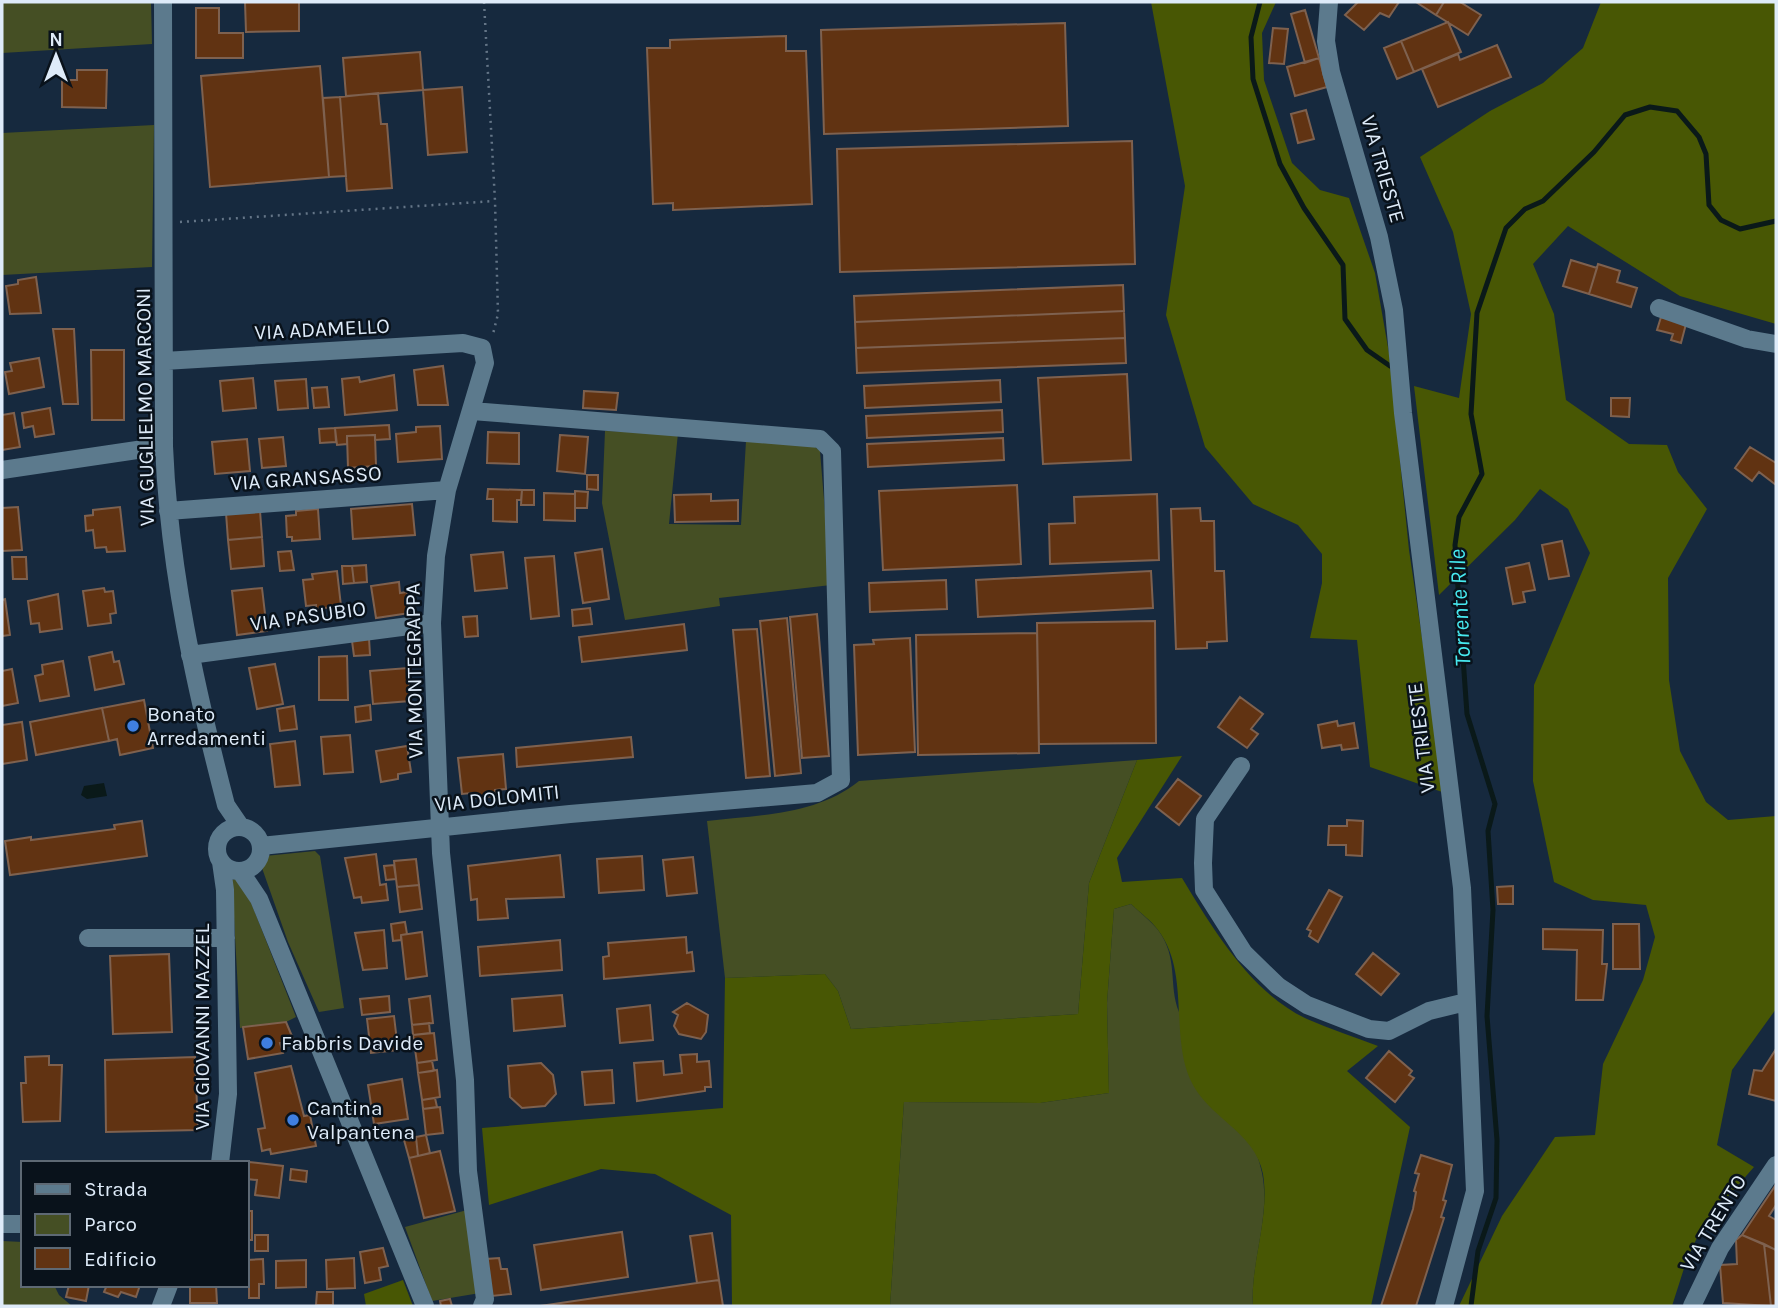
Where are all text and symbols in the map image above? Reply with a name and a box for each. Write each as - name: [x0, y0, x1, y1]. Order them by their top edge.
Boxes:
- north arrow: [21, 21, 91, 91]
- text: N: [49, 29, 63, 51]
- street label: VIA TRIESTE: [1356, 112, 1410, 226]
- street label: VIA GUGLIELMO MARCONI: [131, 288, 159, 526]
- street label: VIA ADAMELLO: [254, 313, 390, 345]
- street label: VIA GRANSASSO: [230, 461, 382, 495]
- water label: Torrente Rile: [1443, 548, 1477, 667]
- street label: VIA MONTEGRAPPA: [400, 583, 428, 759]
- street label: VIA PASUBIO: [249, 596, 367, 636]
- street label: VIA TRIESTE: [1402, 682, 1440, 794]
- place label: Bonato Arredamenti: [147, 702, 266, 750]
- marker: Bonato Arredamenti: [125, 718, 141, 734]
- street label: VIA DOLOMITI: [433, 780, 561, 816]
- street label: VIA GIOVANNI MAZZEL: [190, 923, 214, 1130]
- place label: Fabbris Davide: [281, 1031, 423, 1055]
- marker: Fabbris Davide: [259, 1035, 275, 1051]
- place label: Cantina Valpantena: [307, 1096, 415, 1144]
- marker: Cantina Valpantena: [285, 1112, 301, 1128]
- legend: [21, 1161, 248, 1287]
- street label: VIA TRENTO: [1675, 1170, 1751, 1276]
- text: Strada: [84, 1177, 148, 1201]
- text: Parco: [84, 1212, 137, 1236]
- text: Edificio: [84, 1247, 157, 1271]

